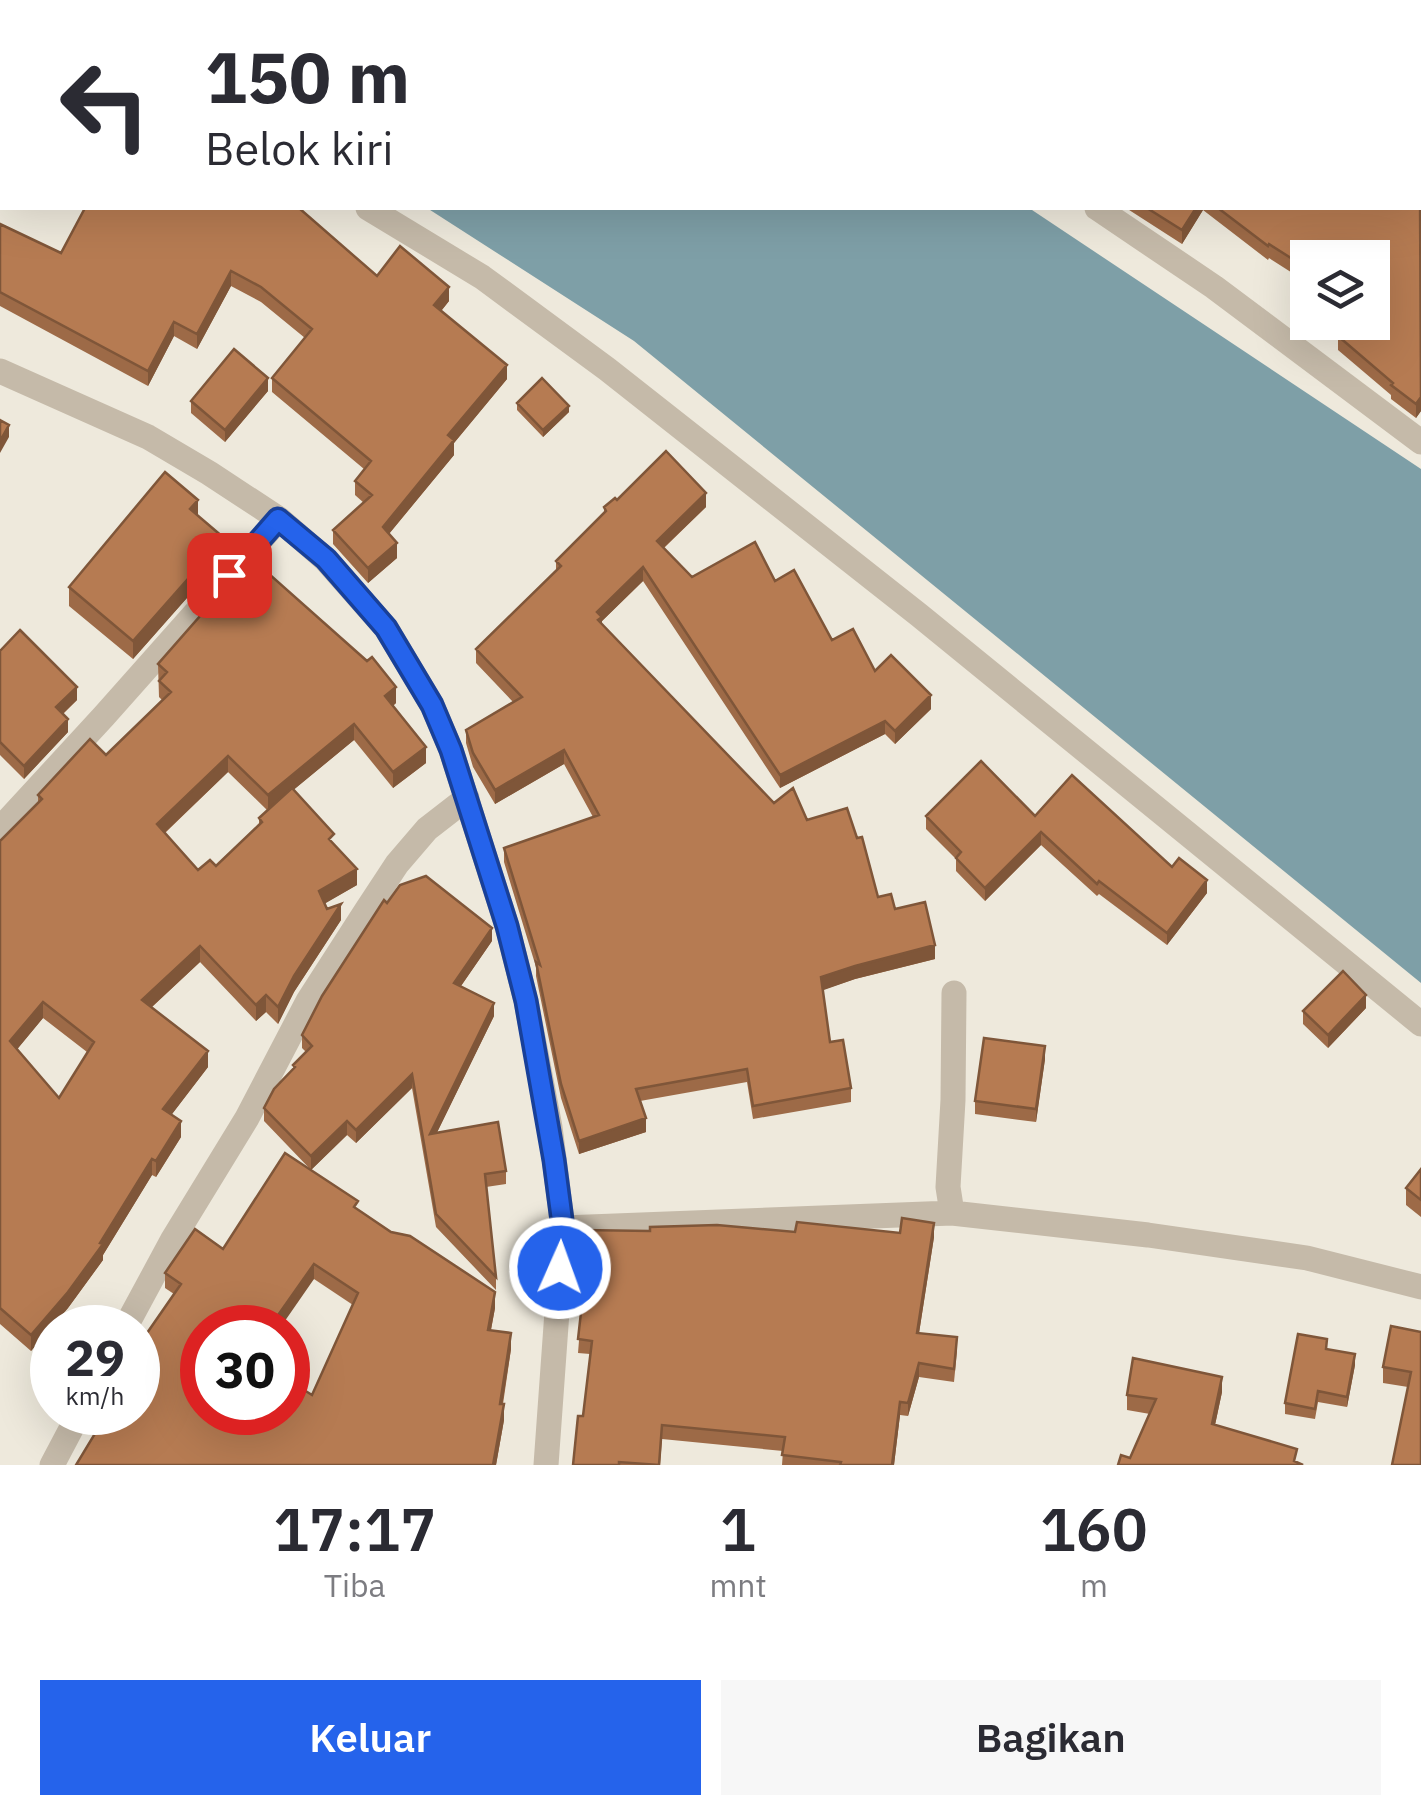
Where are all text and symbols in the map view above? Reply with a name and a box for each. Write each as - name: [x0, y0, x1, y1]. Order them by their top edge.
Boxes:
- text: 150 m: [205, 31, 410, 122]
- icon: left: [40, 40, 170, 170]
- text: Belok kiri: [205, 119, 394, 177]
- map controls: [1290, 240, 1390, 340]
- button: layers: [1290, 240, 1390, 340]
- pin: [187, 533, 272, 618]
- icon: arrive: [202, 548, 257, 603]
- position arrow: [508, 1216, 612, 1320]
- speed limit sign: 30: [180, 1305, 310, 1435]
- text: 29: [65, 1325, 125, 1390]
- text: km/h: [66, 1379, 124, 1412]
- text: 17:17: [273, 1489, 436, 1568]
- text: 1: [720, 1489, 756, 1568]
- text: 160: [1040, 1489, 1148, 1568]
- text: Tiba: [324, 1564, 386, 1606]
- text: mnt: [709, 1564, 767, 1606]
- text: m: [1080, 1564, 1108, 1606]
- button: Keluar: [40, 1680, 701, 1795]
- button: Bagikan: [721, 1680, 1381, 1795]

